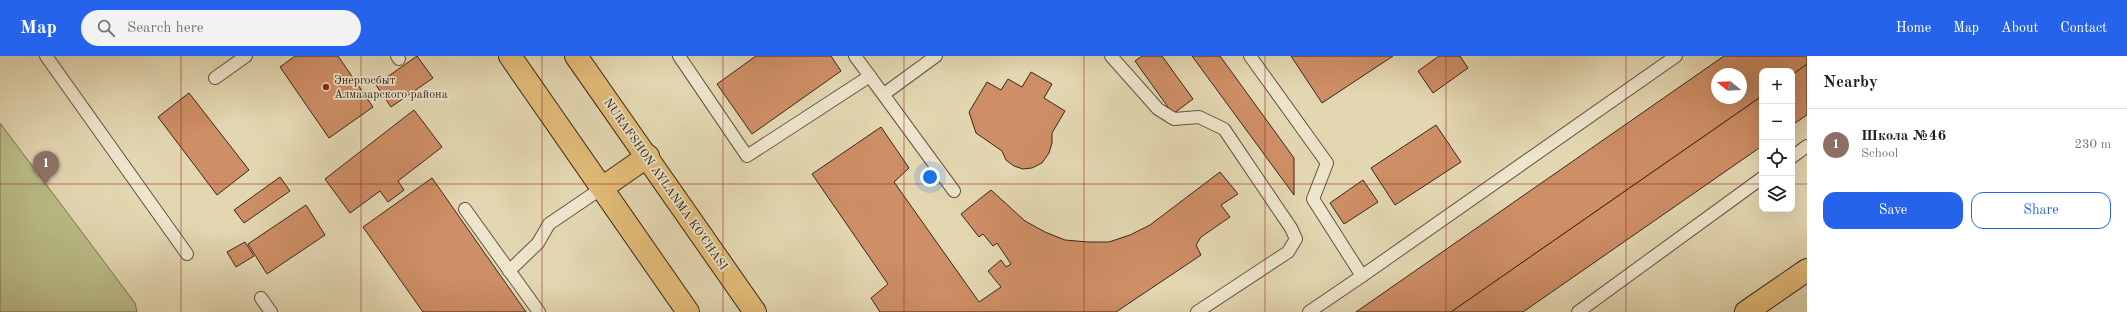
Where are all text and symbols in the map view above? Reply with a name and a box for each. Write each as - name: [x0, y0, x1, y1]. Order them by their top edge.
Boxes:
- search box: [81, 10, 361, 46]
- icon: search: [95, 17, 117, 39]
- text: Map: [20, 19, 57, 38]
- text: Search here: [127, 21, 204, 36]
- text: Home: [1896, 21, 1931, 35]
- text: Map: [1953, 21, 1979, 35]
- text: About: [2001, 21, 2038, 35]
- text: Contact: [2060, 21, 2107, 35]
- north arrow: [1711, 68, 1747, 104]
- map controls: [1759, 68, 1795, 212]
- button: +: [1759, 68, 1795, 104]
- text: Nearby: [1823, 74, 1878, 91]
- place label: Энергосбыт Алмазарского района: [334, 75, 448, 101]
- marker: Энергосбыт Алмазарского района: [321, 82, 331, 92]
- street label: NURAFSHON AYLANMA KO'CHASI: [601, 97, 729, 273]
- button: −: [1759, 104, 1795, 140]
- text: Школа №46: [1861, 129, 1946, 144]
- text: 1: [1832, 138, 1840, 151]
- text: 230 m: [2074, 138, 2111, 151]
- button: locate: [1759, 140, 1795, 176]
- text: School: [1861, 147, 1898, 160]
- pin: 1: [33, 151, 59, 184]
- your location: [920, 167, 940, 187]
- button: layers: [1759, 176, 1795, 212]
- button: Save: [1823, 192, 1963, 229]
- button: Share: [1971, 192, 2111, 229]

